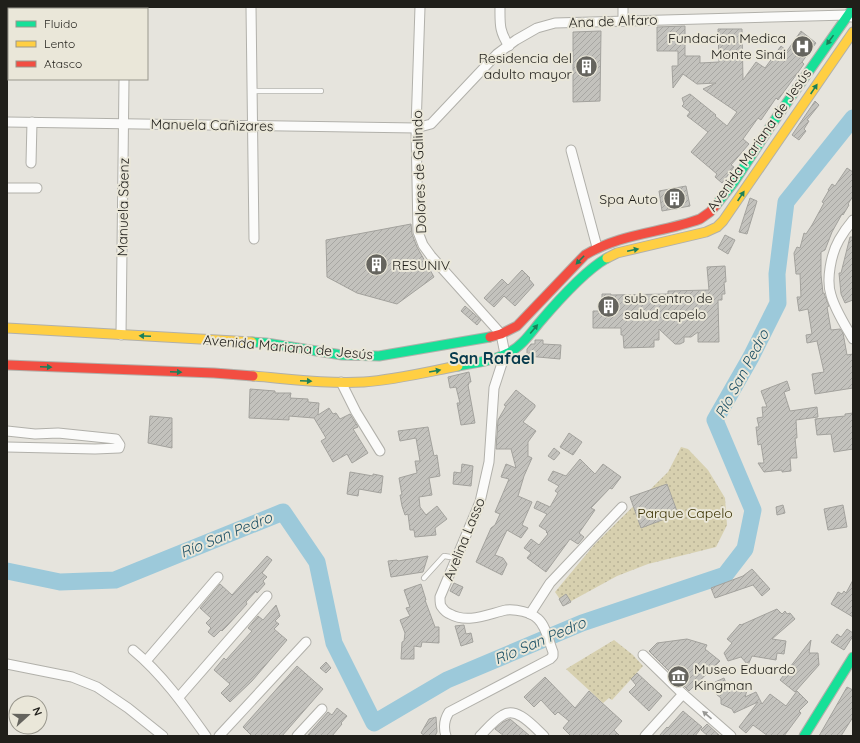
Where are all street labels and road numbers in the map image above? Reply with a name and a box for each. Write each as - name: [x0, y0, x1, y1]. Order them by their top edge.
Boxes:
- street label: Ana de Alfaro: [568, 10, 658, 32]
- street label: Avenida Mariana de Jesús: [703, 65, 815, 215]
- street label: Dolores de Galindo: [408, 110, 430, 234]
- street label: Manuela Cañizares: [150, 115, 274, 135]
- street label: Manuela Sàenz: [113, 157, 133, 256]
- street label: Avenida Mariana de Jesús: [202, 331, 374, 363]
- street label: Avelina Lasso: [439, 495, 489, 583]

